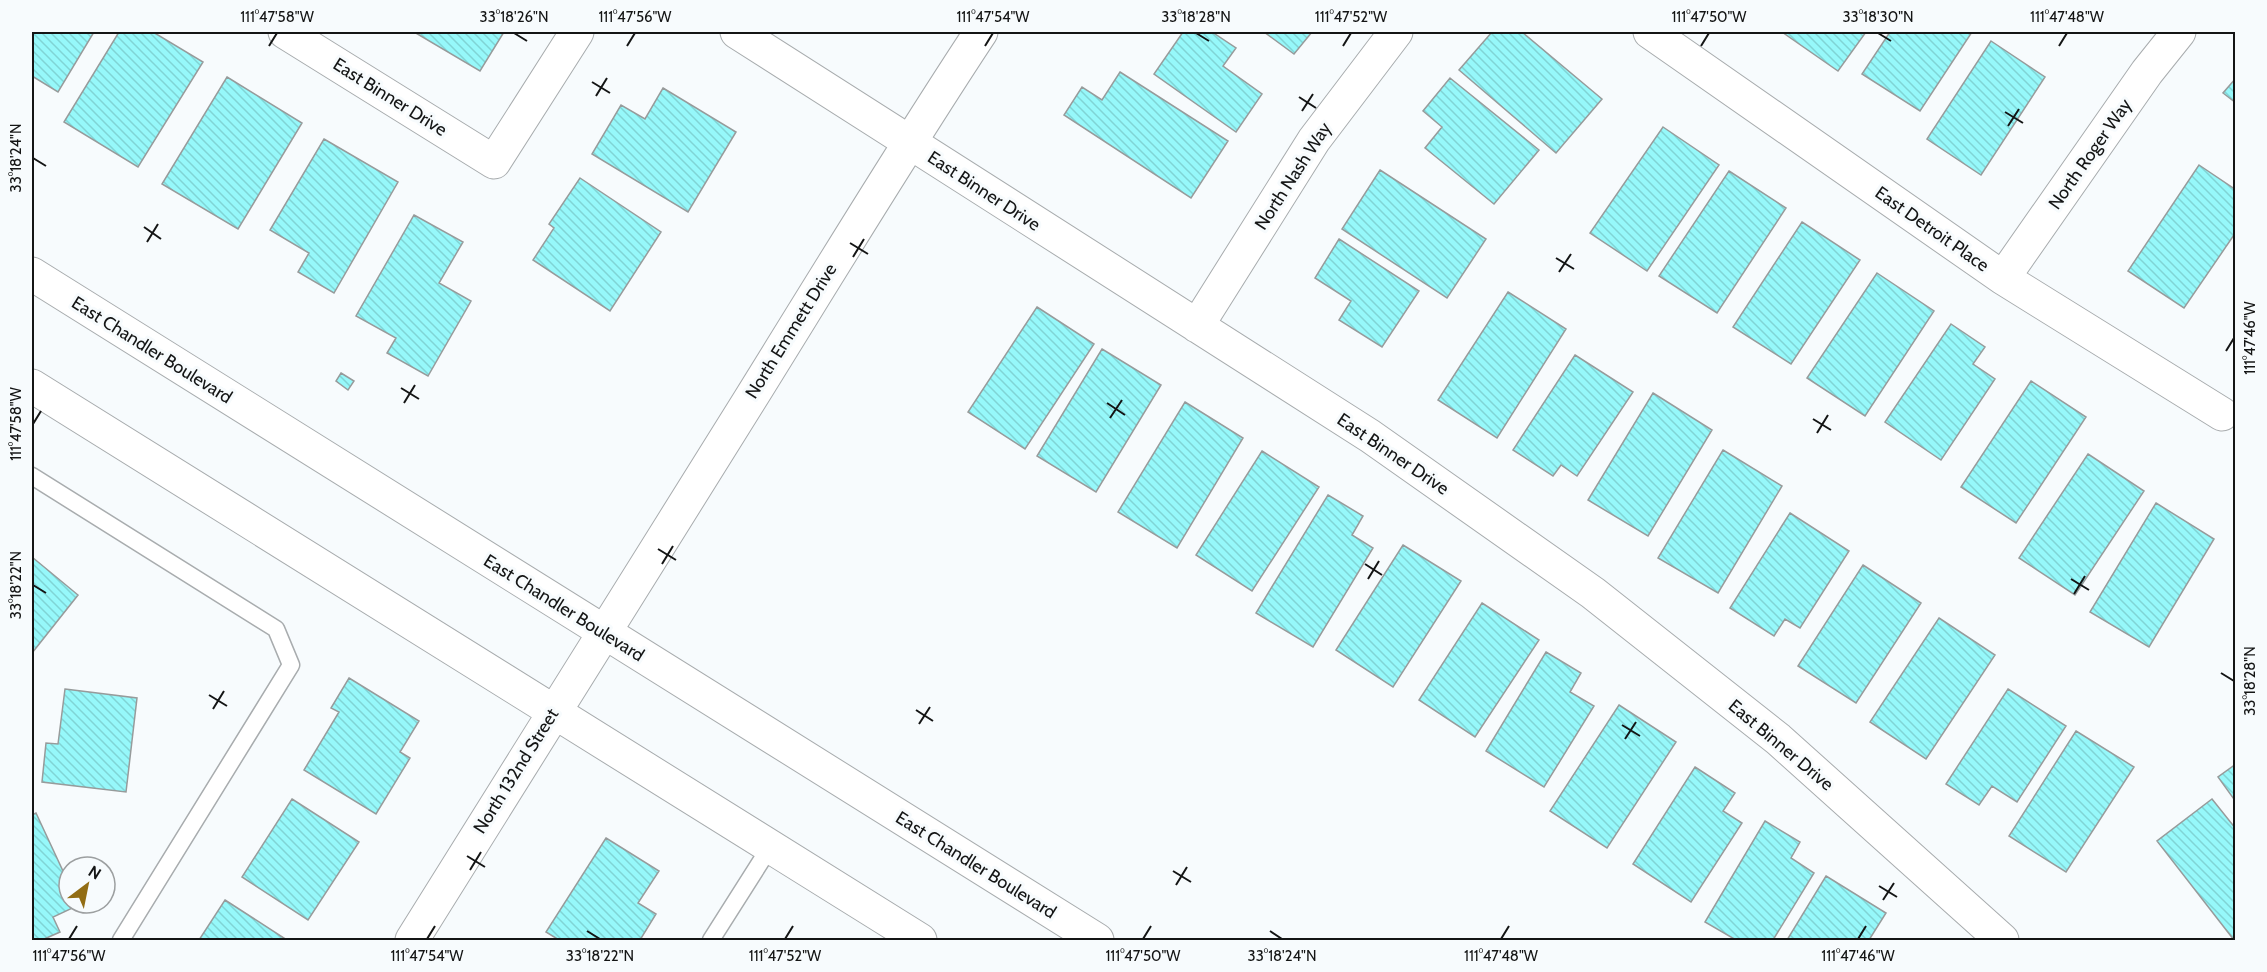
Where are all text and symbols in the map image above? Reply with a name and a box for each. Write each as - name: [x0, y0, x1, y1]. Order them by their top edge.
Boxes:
- text: 111°47'58"W: [240, 8, 315, 26]
- text: 33°18'26"N: [480, 8, 548, 26]
- text: 111°47'56"W: [598, 8, 672, 26]
- text: 111°47'54"W: [956, 8, 1030, 26]
- text: 33°18'28"N: [1161, 8, 1231, 26]
- text: 111°47'52"W: [1315, 8, 1388, 26]
- text: 111°47'50"W: [1671, 8, 1747, 26]
- text: 33°18'30"N: [1842, 8, 1914, 26]
- text: 111°47'48"W: [2030, 8, 2105, 26]
- street label: East Binner Drive: [329, 53, 451, 141]
- street label: North Roger Way: [2044, 94, 2136, 214]
- street label: North Nash Way: [1250, 118, 1336, 234]
- text: 33°18'24"N: [7, 124, 25, 192]
- street label: East Binner Drive: [923, 146, 1045, 236]
- street label: East Detroit Place: [1871, 182, 1993, 276]
- street label: North Emmett Drive: [741, 259, 841, 403]
- street label: East Chandler Boulevard: [68, 292, 236, 408]
- text: 111°47'46"W: [2241, 301, 2259, 375]
- text: 111°47'58"W: [7, 386, 25, 461]
- street label: East Binner Drive: [1333, 409, 1453, 499]
- street label: East Chandler Boulevard: [480, 550, 648, 666]
- text: 33°18'22"N: [7, 551, 25, 619]
- text: 33°18'28"N: [2241, 646, 2259, 716]
- street label: East Binner Drive: [1724, 695, 1838, 795]
- street label: North 132nd Street: [469, 704, 563, 838]
- street label: East Chandler Boulevard: [892, 807, 1060, 923]
- north arrow: [57, 855, 117, 915]
- text: N: [85, 862, 105, 884]
- text: 111°47'56"W: [32, 947, 106, 965]
- text: 111°47'54"W: [390, 947, 464, 965]
- text: 33°18'22"N: [566, 947, 634, 965]
- text: 111°47'52"W: [749, 947, 822, 965]
- text: 111°47'50"W: [1105, 947, 1181, 965]
- text: 33°18'24"N: [1248, 947, 1316, 965]
- text: 111°47'48"W: [1464, 947, 1539, 965]
- text: 111°47'46"W: [1821, 947, 1895, 965]

